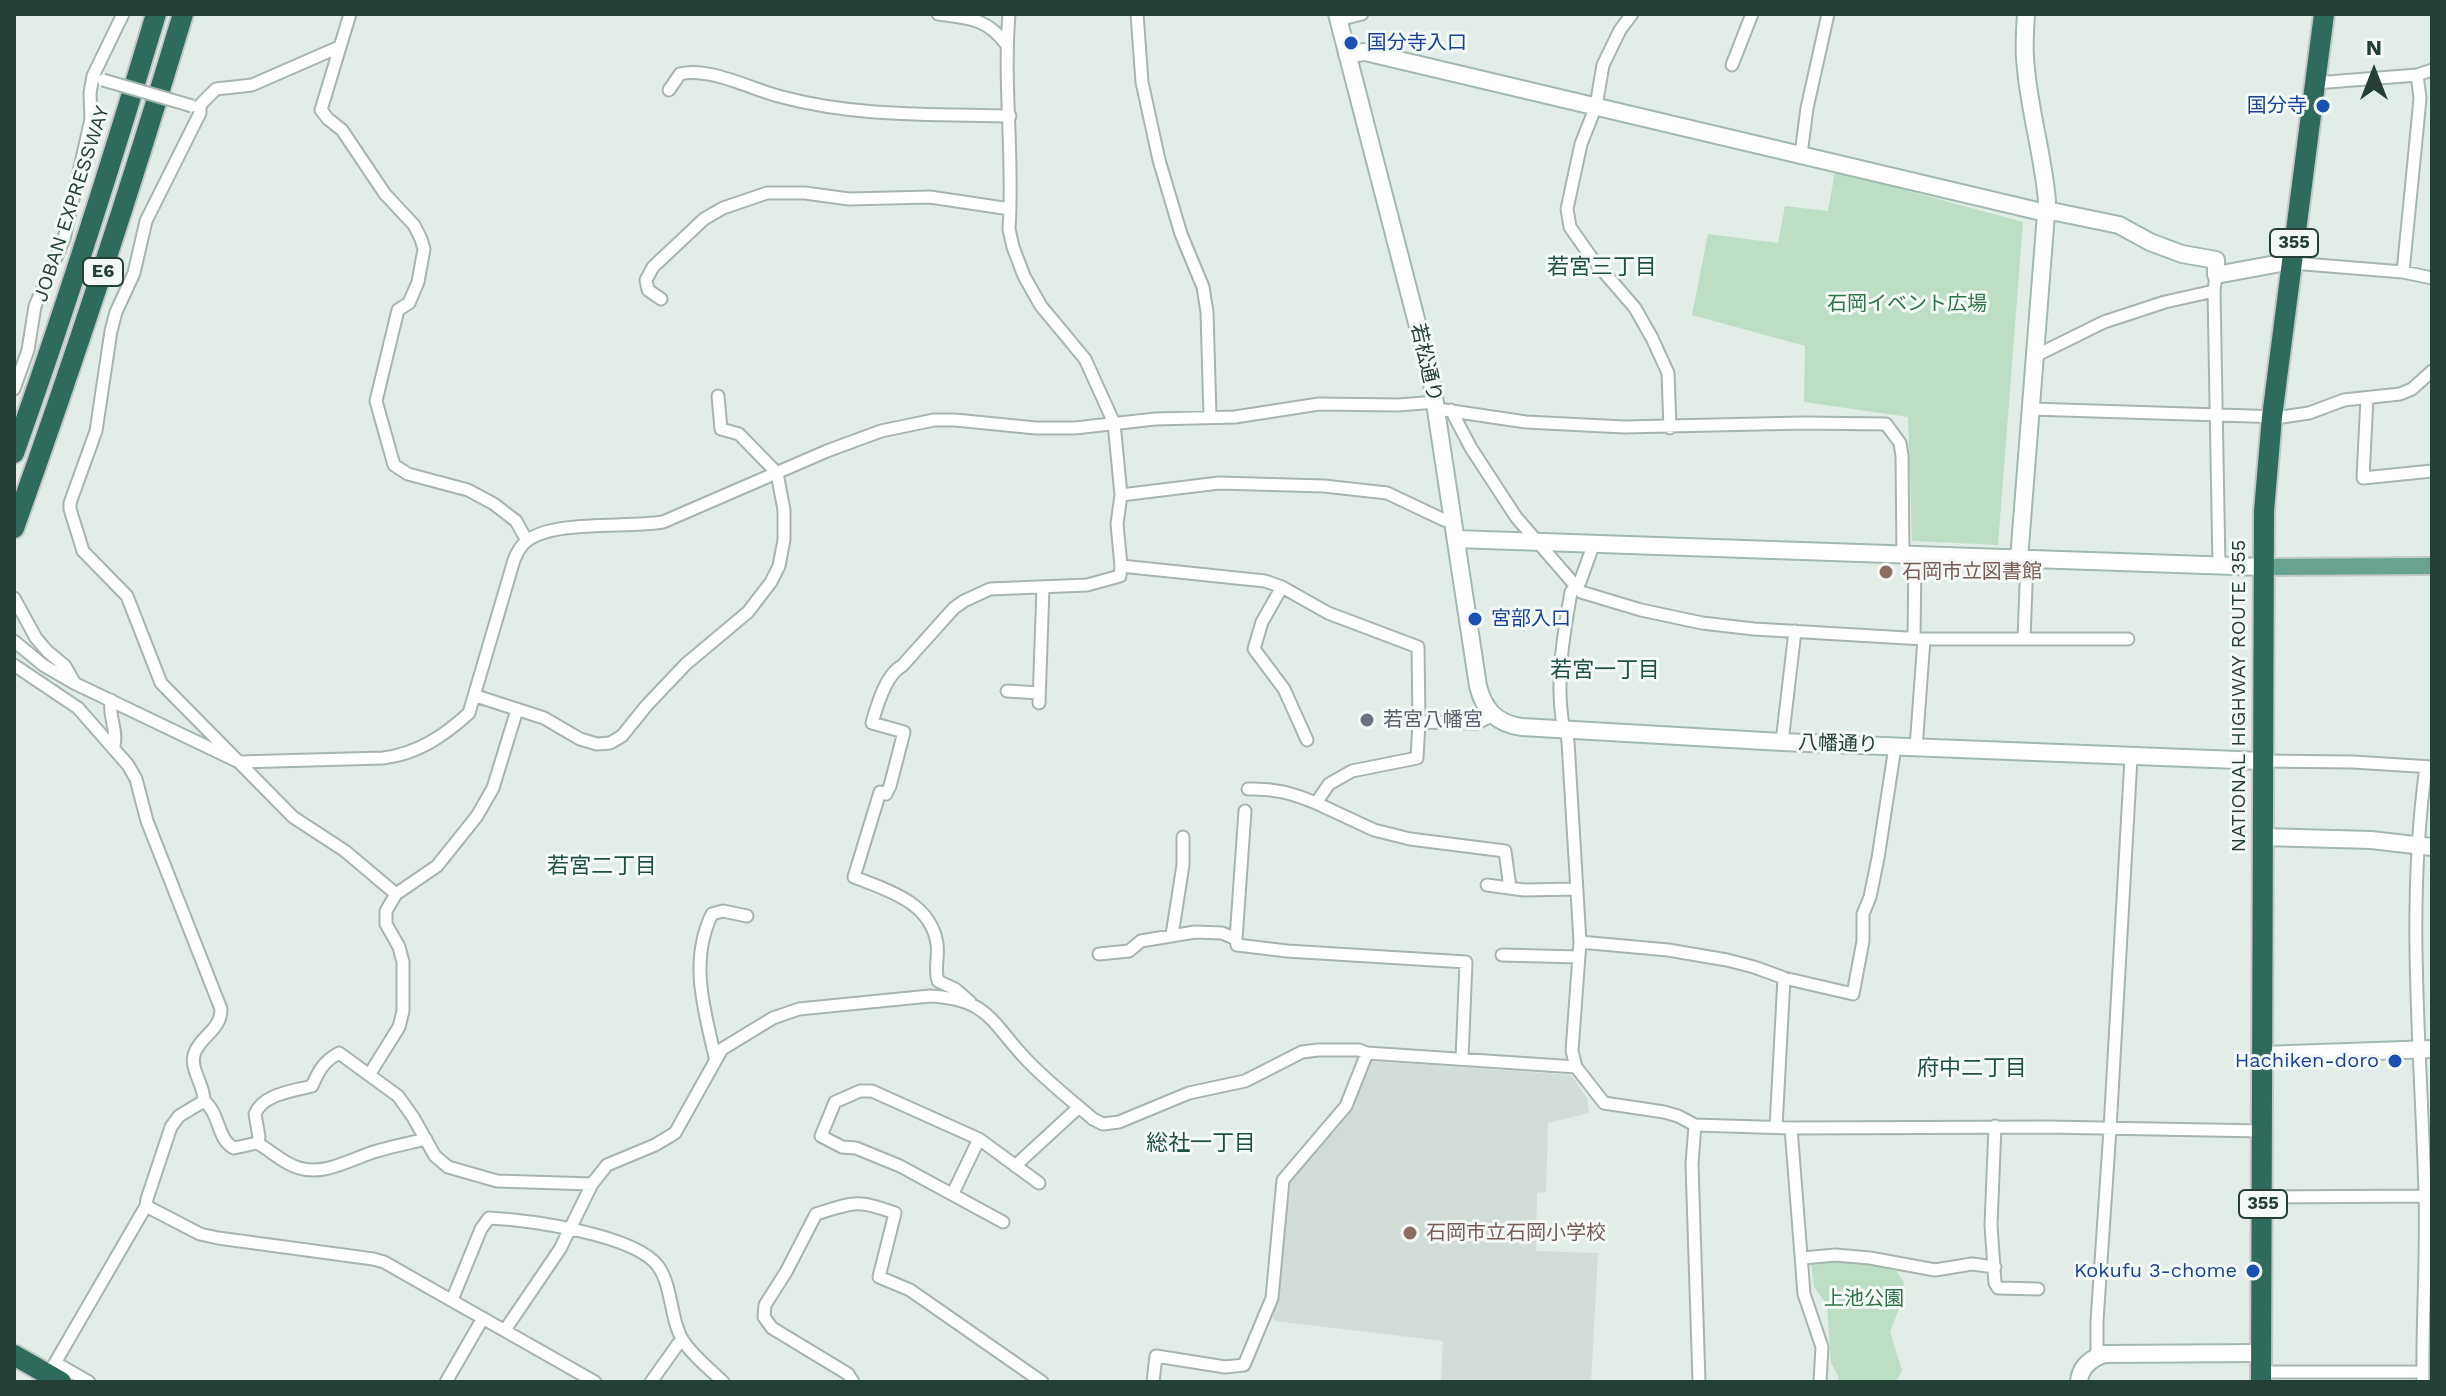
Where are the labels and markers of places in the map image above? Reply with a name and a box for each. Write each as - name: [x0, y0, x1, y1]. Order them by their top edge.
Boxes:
- place label: 国分寺入口: [1367, 31, 1467, 55]
- marker: 国分寺入口: [1342, 34, 1360, 52]
- place label: 国分寺: [2247, 94, 2307, 118]
- marker: 国分寺: [2314, 97, 2332, 115]
- place label: 石岡市立図書館: [1902, 560, 2042, 584]
- marker: 石岡市立図書館: [1877, 563, 1895, 581]
- place label: 宮部入口: [1491, 607, 1571, 631]
- marker: 宮部入口: [1466, 610, 1484, 628]
- place label: 若宮八幡宮: [1383, 708, 1483, 732]
- marker: 若宮八幡宮: [1358, 711, 1376, 729]
- place label: Hachiken-doro: [2235, 1049, 2379, 1073]
- marker: Hachiken-doro: [2386, 1052, 2404, 1070]
- place label: 石岡市立石岡小学校: [1426, 1221, 1606, 1245]
- marker: 石岡市立石岡小学校: [1401, 1224, 1419, 1242]
- place label: Kokufu 3-chome: [2074, 1259, 2237, 1283]
- marker: Kokufu 3-chome: [2244, 1262, 2262, 1280]

